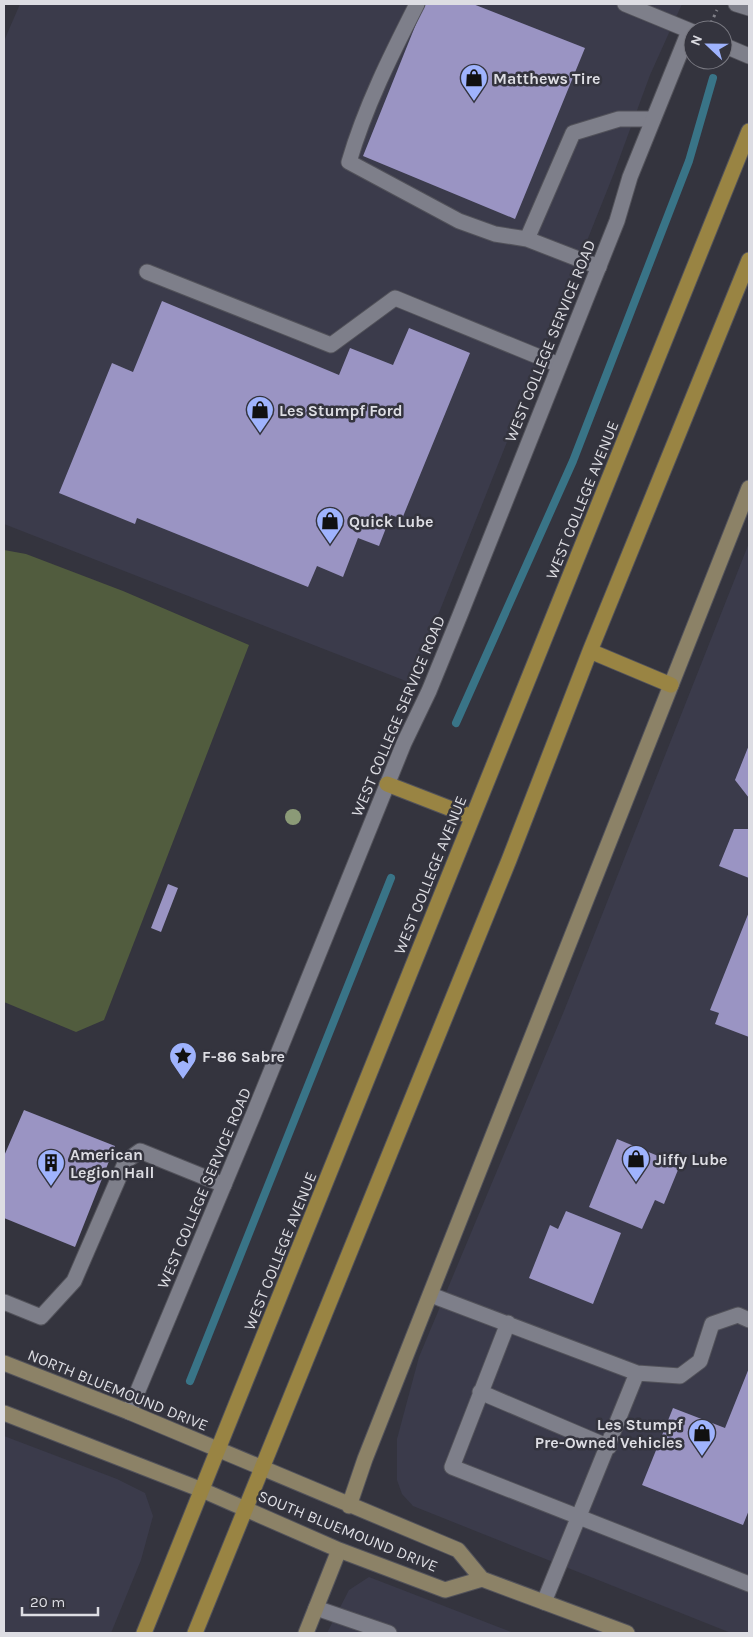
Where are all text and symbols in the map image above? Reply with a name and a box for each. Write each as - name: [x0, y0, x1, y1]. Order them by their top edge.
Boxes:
- north arrow: [683, 20, 733, 70]
- text: N: [687, 32, 706, 48]
- shop icon: Matthews Tire: [459, 63, 489, 102]
- place label: Matthews Tire: [493, 69, 601, 88]
- street label: WEST COLLEGE SERVICE ROAD: [501, 237, 599, 445]
- shop icon: Les Stumpf Ford: [245, 395, 275, 434]
- place label: Les Stumpf Ford: [279, 401, 403, 420]
- street label: WEST COLLEGE AVENUE: [542, 418, 622, 582]
- shop icon: Quick Lube: [315, 506, 345, 545]
- place label: Quick Lube: [349, 512, 433, 531]
- street label: WEST COLLEGE SERVICE ROAD: [347, 613, 449, 819]
- street label: WEST COLLEGE AVENUE: [390, 793, 470, 957]
- place icon: F-86 Sabre: [168, 1041, 198, 1080]
- place label: F-86 Sabre: [202, 1047, 285, 1066]
- street label: WEST COLLEGE SERVICE ROAD: [153, 1085, 255, 1291]
- shop icon: Jiffy Lube: [621, 1144, 651, 1183]
- place label: American Legion Hall: [70, 1145, 154, 1182]
- building icon: American Legion Hall: [36, 1148, 66, 1187]
- place label: Jiffy Lube: [655, 1150, 727, 1169]
- street label: WEST COLLEGE AVENUE: [240, 1169, 320, 1333]
- street label: NORTH BLUEMOUND DRIVE: [25, 1345, 211, 1435]
- place label: Les Stumpf Pre-Owned Vehicles: [535, 1415, 683, 1452]
- shop icon: Les Stumpf Pre-Owned Vehicles: [687, 1418, 717, 1457]
- street label: SOUTH BLUEMOUND DRIVE: [255, 1486, 441, 1576]
- scale bar: [22, 1584, 99, 1616]
- text: 20 m: [30, 1593, 65, 1611]

